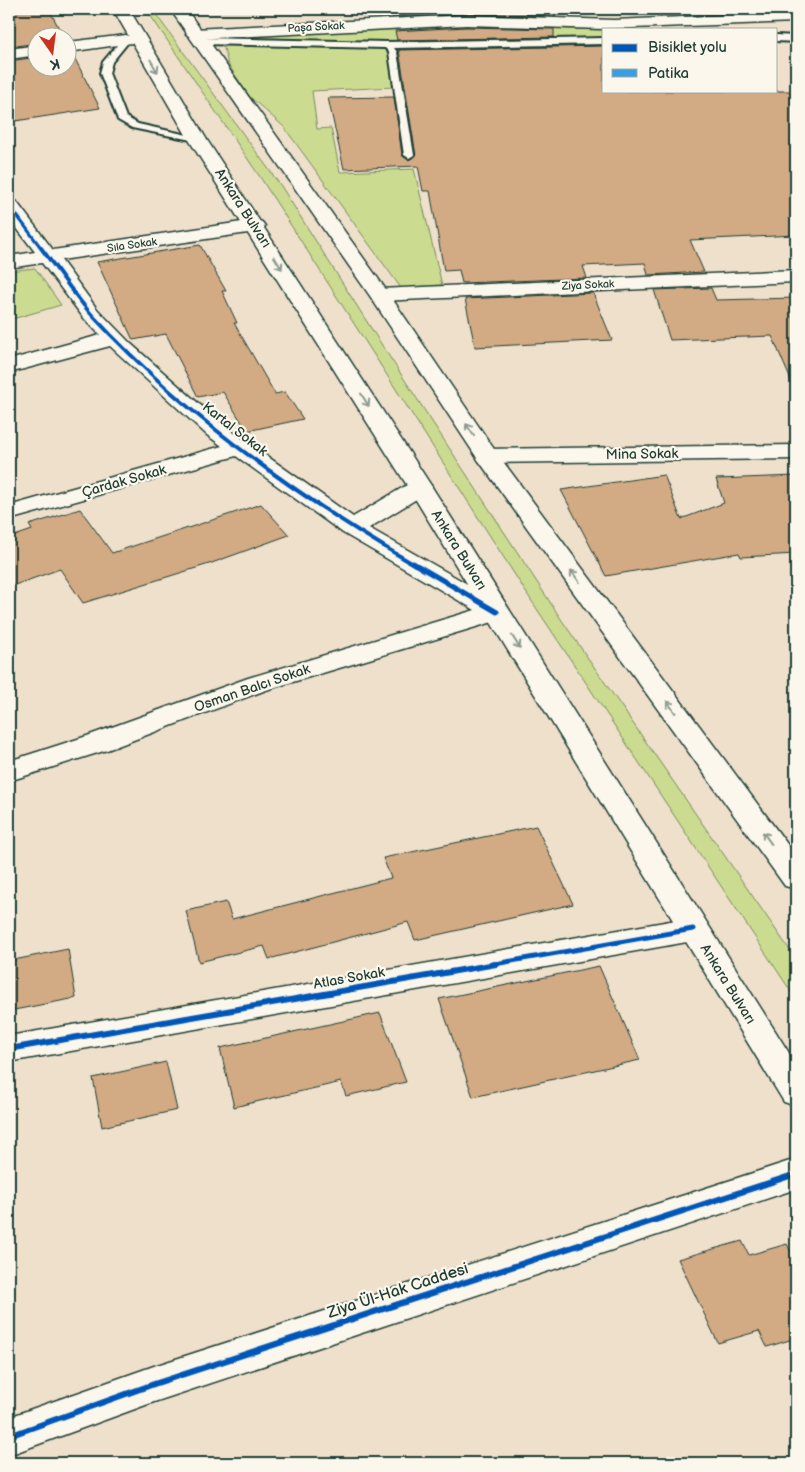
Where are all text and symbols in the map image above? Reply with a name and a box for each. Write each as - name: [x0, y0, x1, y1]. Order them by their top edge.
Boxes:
- street label: Paşa Sokak: [287, 19, 345, 35]
- north arrow: [28, 28, 78, 78]
- legend: [602, 28, 778, 92]
- text: Bisiklet yolu: [648, 38, 727, 57]
- text: K: [48, 55, 62, 74]
- one-way arrow: [149, 59, 159, 73]
- text: Patika: [648, 64, 689, 83]
- street label: Ankara Bulvarı: [211, 165, 275, 251]
- street label: Sıla Sokak: [106, 235, 158, 255]
- one-way arrow: [274, 255, 284, 269]
- street label: Ziya Sokak: [560, 277, 615, 293]
- one-way arrow: [360, 393, 370, 407]
- street label: Kartal Sokak: [199, 398, 271, 460]
- one-way arrow: [465, 423, 475, 437]
- street label: Mina Sokak: [606, 445, 679, 463]
- street label: Çardak Sokak: [80, 461, 168, 501]
- street label: Ankara Bulvarı: [428, 507, 490, 593]
- one-way arrow: [570, 570, 581, 583]
- one-way arrow: [510, 635, 521, 649]
- street label: Osman Balcı Sokak: [192, 660, 312, 716]
- one-way arrow: [666, 701, 677, 714]
- one-way arrow: [762, 832, 773, 845]
- street label: Ankara Bulvarı: [697, 941, 759, 1027]
- street label: Atlas Sokak: [312, 963, 386, 993]
- street label: Ziya Ül-Hak Caddesi: [323, 1257, 471, 1323]

